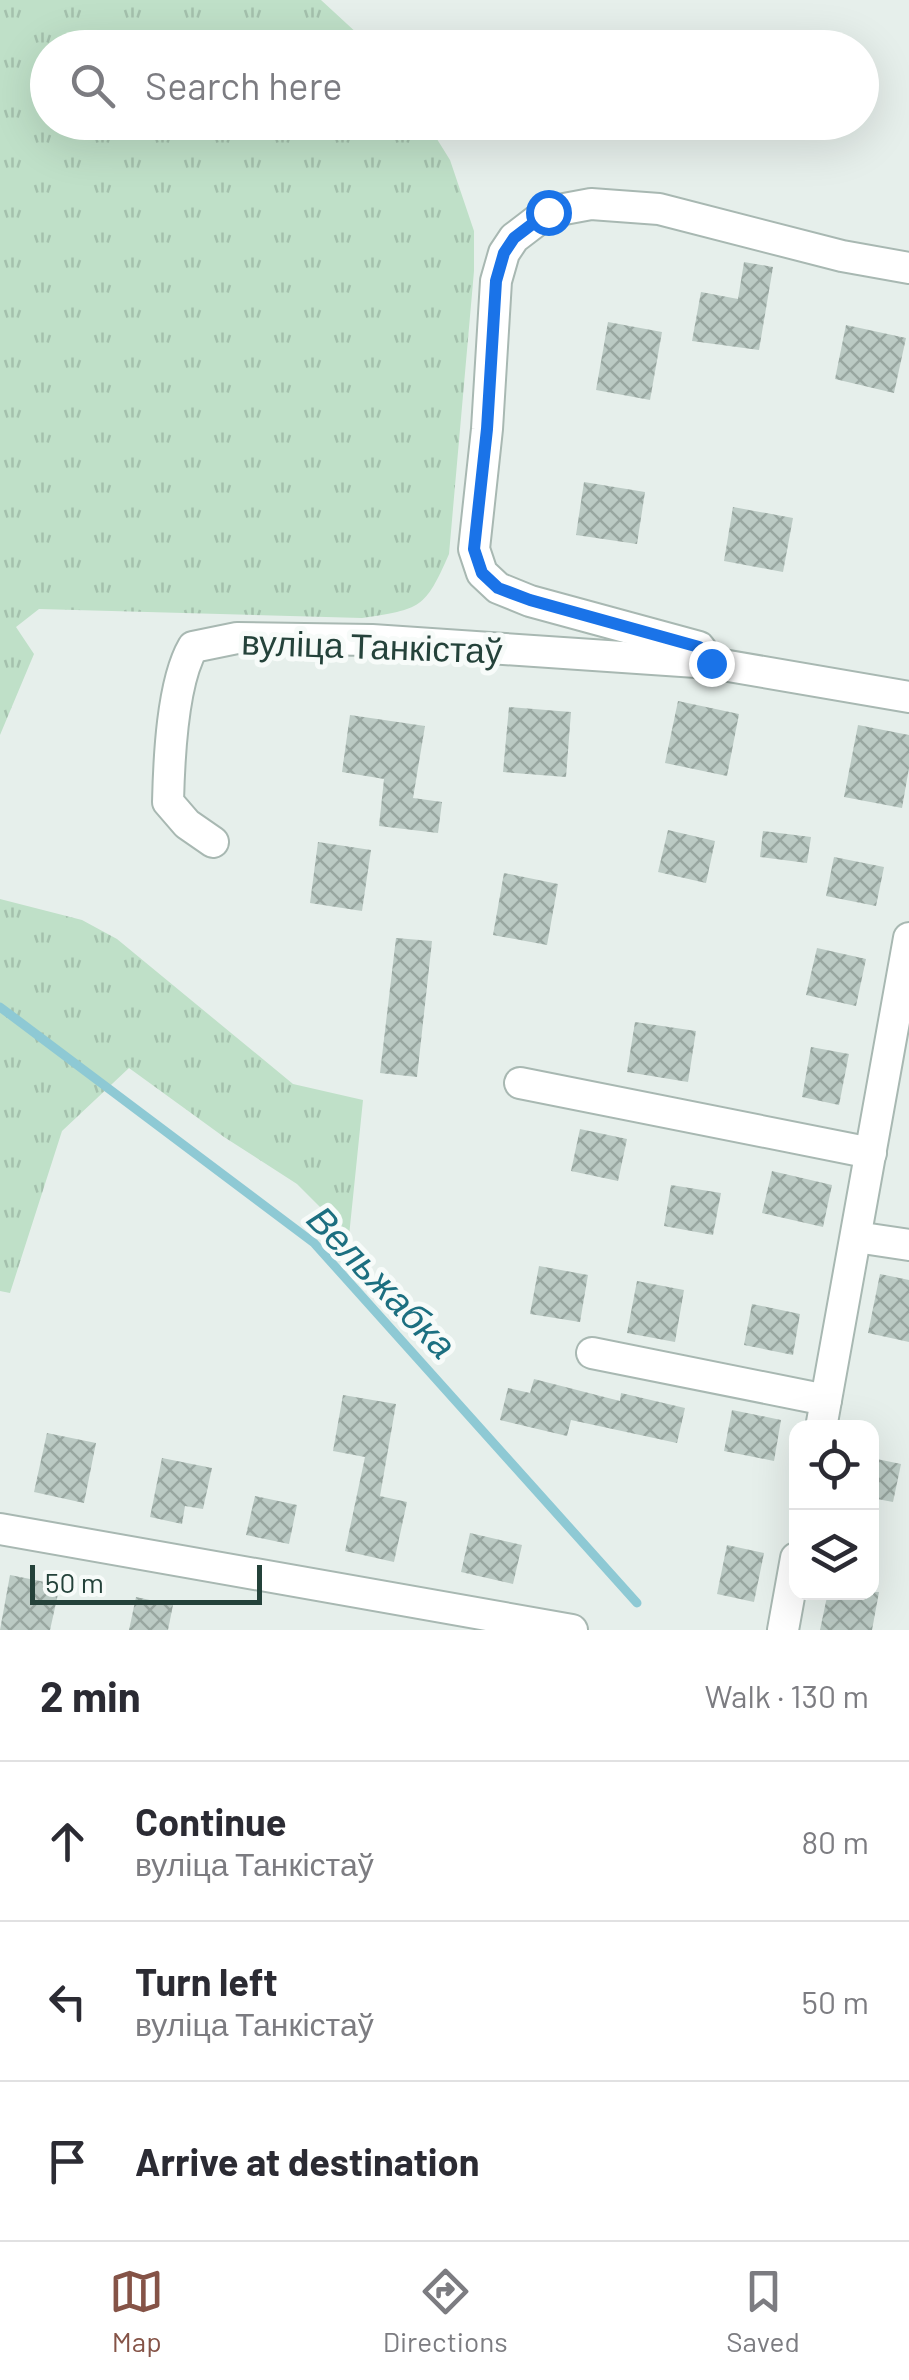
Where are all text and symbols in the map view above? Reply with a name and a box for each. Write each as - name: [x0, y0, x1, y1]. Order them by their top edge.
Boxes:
- search box: [30, 30, 879, 140]
- icon: search: [65, 58, 120, 113]
- text: Search here: [145, 62, 343, 108]
- route start: [526, 190, 572, 236]
- street label: вуліца Танкістаў: [241, 619, 504, 671]
- route end: [689, 641, 735, 687]
- water label: Вельжабка: [299, 1195, 467, 1367]
- map controls: [789, 1420, 879, 1600]
- button: locate: [789, 1420, 879, 1510]
- button: layers: [789, 1510, 879, 1600]
- scale bar: [30, 1560, 262, 1604]
- text: 50 m: [45, 1565, 104, 1599]
- text: 2 min: [40, 1670, 141, 1720]
- text: Walk · 130 m: [705, 1676, 869, 1714]
- text: Continue: [135, 1798, 286, 1844]
- icon: ahead: [40, 1814, 95, 1869]
- text: 80 m: [801, 1822, 869, 1860]
- text: вуліца Танкістаў: [135, 1844, 374, 1882]
- text: Turn left: [135, 1958, 278, 2004]
- icon: left: [40, 1974, 95, 2029]
- text: 50 m: [802, 1982, 869, 2020]
- text: вуліца Танкістаў: [135, 2004, 374, 2042]
- icon: arrive: [40, 2134, 95, 2189]
- text: Arrive at destination: [135, 2138, 480, 2184]
- tab: Map: [109, 2264, 164, 2358]
- tab: Directions: [383, 2264, 508, 2358]
- tab: Saved: [726, 2264, 800, 2358]

